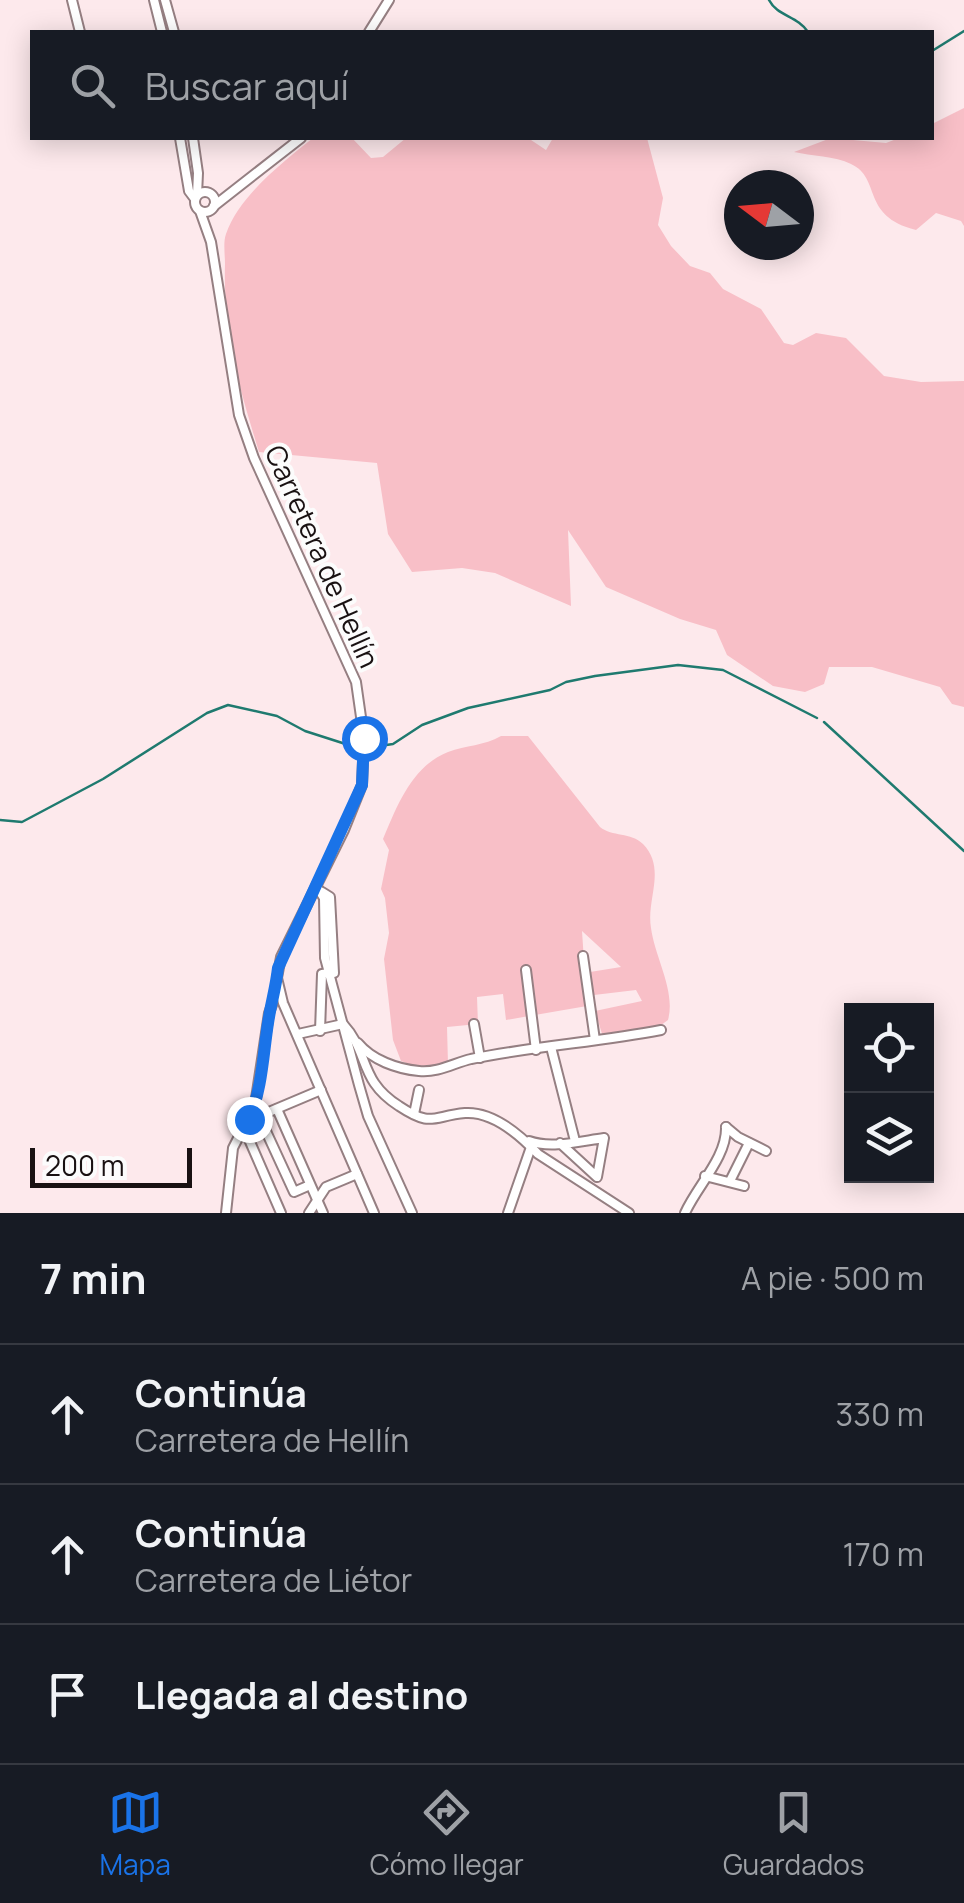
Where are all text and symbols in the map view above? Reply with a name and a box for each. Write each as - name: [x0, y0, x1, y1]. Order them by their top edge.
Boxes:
- search box: [30, 30, 934, 140]
- icon: search: [65, 58, 120, 113]
- text: Buscar aquí: [145, 59, 349, 111]
- north arrow: [724, 170, 814, 260]
- street label: Carretera de Hellín: [257, 439, 389, 673]
- route start: [342, 716, 388, 762]
- map controls: [844, 1003, 934, 1183]
- button: locate: [844, 1003, 934, 1093]
- button: layers: [844, 1093, 934, 1183]
- route end: [227, 1097, 273, 1143]
- scale bar: [30, 1143, 192, 1188]
- text: 200 m: [45, 1146, 124, 1184]
- text: 7 min: [40, 1249, 147, 1307]
- text: A pie · 500 m: [741, 1256, 924, 1300]
- text: Continúa: [135, 1366, 307, 1418]
- icon: ahead: [40, 1387, 95, 1442]
- text: 330 m: [836, 1392, 924, 1436]
- text: Carretera de Hellín: [135, 1418, 409, 1462]
- text: Continúa: [135, 1506, 307, 1558]
- icon: ahead: [40, 1527, 95, 1582]
- text: 170 m: [842, 1532, 924, 1576]
- text: Carretera de Liétor: [135, 1558, 412, 1602]
- icon: arrive: [40, 1667, 95, 1722]
- text: Llegada al destino: [135, 1668, 468, 1720]
- tab: Mapa: [100, 1785, 171, 1883]
- tab: Cómo llegar: [370, 1785, 524, 1883]
- tab: Guardados: [723, 1785, 864, 1883]

